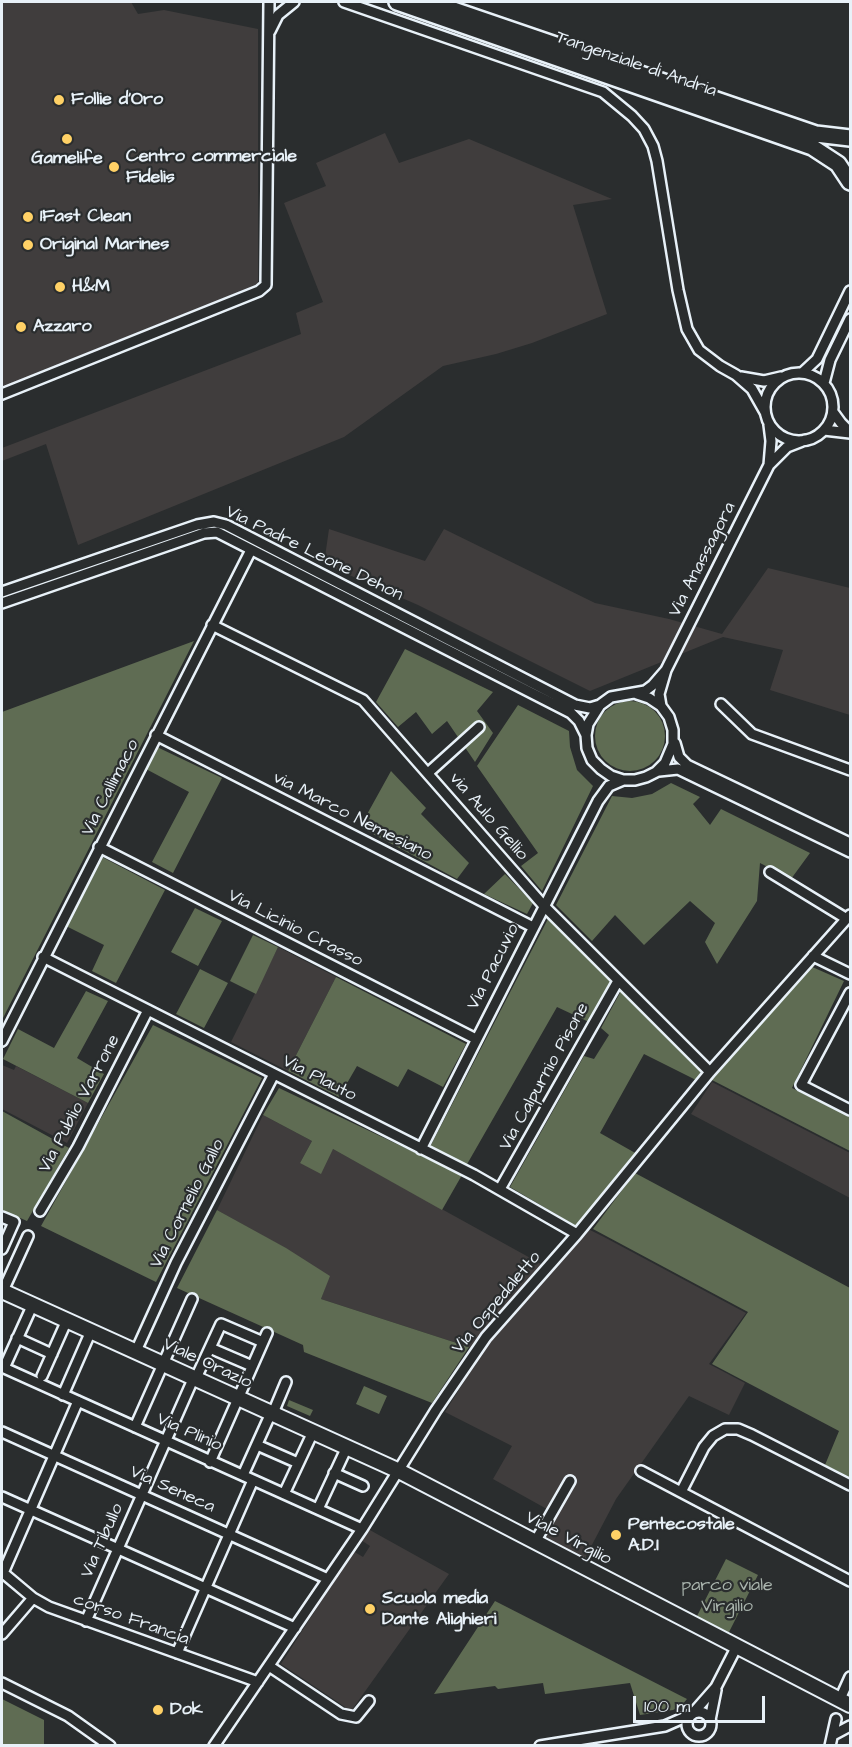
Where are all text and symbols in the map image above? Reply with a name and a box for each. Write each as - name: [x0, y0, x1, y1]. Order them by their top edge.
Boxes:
- street label: Tangenziale di Andria: [553, 27, 719, 103]
- place label: Follie d'Oro: [71, 89, 163, 111]
- marker: Follie d'Oro: [52, 93, 66, 107]
- marker: Gamelife: [60, 132, 74, 146]
- place label: Centro commerciale Fidelis: [126, 146, 297, 188]
- place label: Gamelife: [31, 148, 103, 170]
- marker: Centro commerciale Fidelis: [107, 160, 121, 174]
- place label: 1Fast Clean: [40, 206, 131, 228]
- marker: 1Fast Clean: [21, 210, 35, 224]
- place label: Original Marines: [40, 234, 169, 256]
- marker: Original Marines: [21, 238, 35, 252]
- place label: H&M: [72, 276, 110, 298]
- marker: H&M: [53, 280, 67, 294]
- place label: Azzaro: [33, 316, 92, 338]
- marker: Azzaro: [14, 320, 28, 334]
- street label: Via Anassagora: [665, 499, 741, 621]
- street label: Via Padre Leone Dehon: [222, 502, 406, 606]
- street label: Via Callimaco: [77, 736, 145, 840]
- street label: via Marco Nemesiano: [269, 767, 435, 867]
- street label: via Aulo Gellio: [444, 768, 532, 866]
- street label: Via Licinio Crasso: [224, 886, 366, 972]
- street label: Via Pacuvio: [463, 920, 525, 1014]
- street label: Via Calpurnio Pisone: [495, 999, 595, 1155]
- street label: Via Publio Varrone: [35, 1031, 125, 1177]
- street label: Via Plauto: [278, 1051, 360, 1107]
- street label: Via Cornelio Gallo: [146, 1136, 230, 1272]
- street label: Via Ospedaletto: [448, 1247, 546, 1359]
- street label: Viale Orazio: [159, 1334, 255, 1394]
- street label: Via Plinio: [153, 1409, 225, 1457]
- street label: Via Seneca: [126, 1462, 218, 1518]
- street label: Via Tibullo: [77, 1500, 129, 1582]
- street label: Viale Virgilio: [521, 1507, 615, 1571]
- place label: Pentecostale A.D.I: [628, 1514, 735, 1556]
- marker: Pentecostale A.D.I: [609, 1528, 623, 1542]
- park label: parco viale Virgilio: [681, 1575, 773, 1618]
- place label: Scuola media Dante Alighieri: [382, 1588, 496, 1630]
- street label: corso Francia: [70, 1589, 192, 1651]
- marker: Scuola media Dante Alighieri: [363, 1602, 377, 1616]
- scale bar: [636, 1684, 768, 1722]
- text: 100 m: [644, 1694, 690, 1719]
- place label: Dok: [170, 1699, 203, 1721]
- marker: Dok: [151, 1703, 165, 1717]

